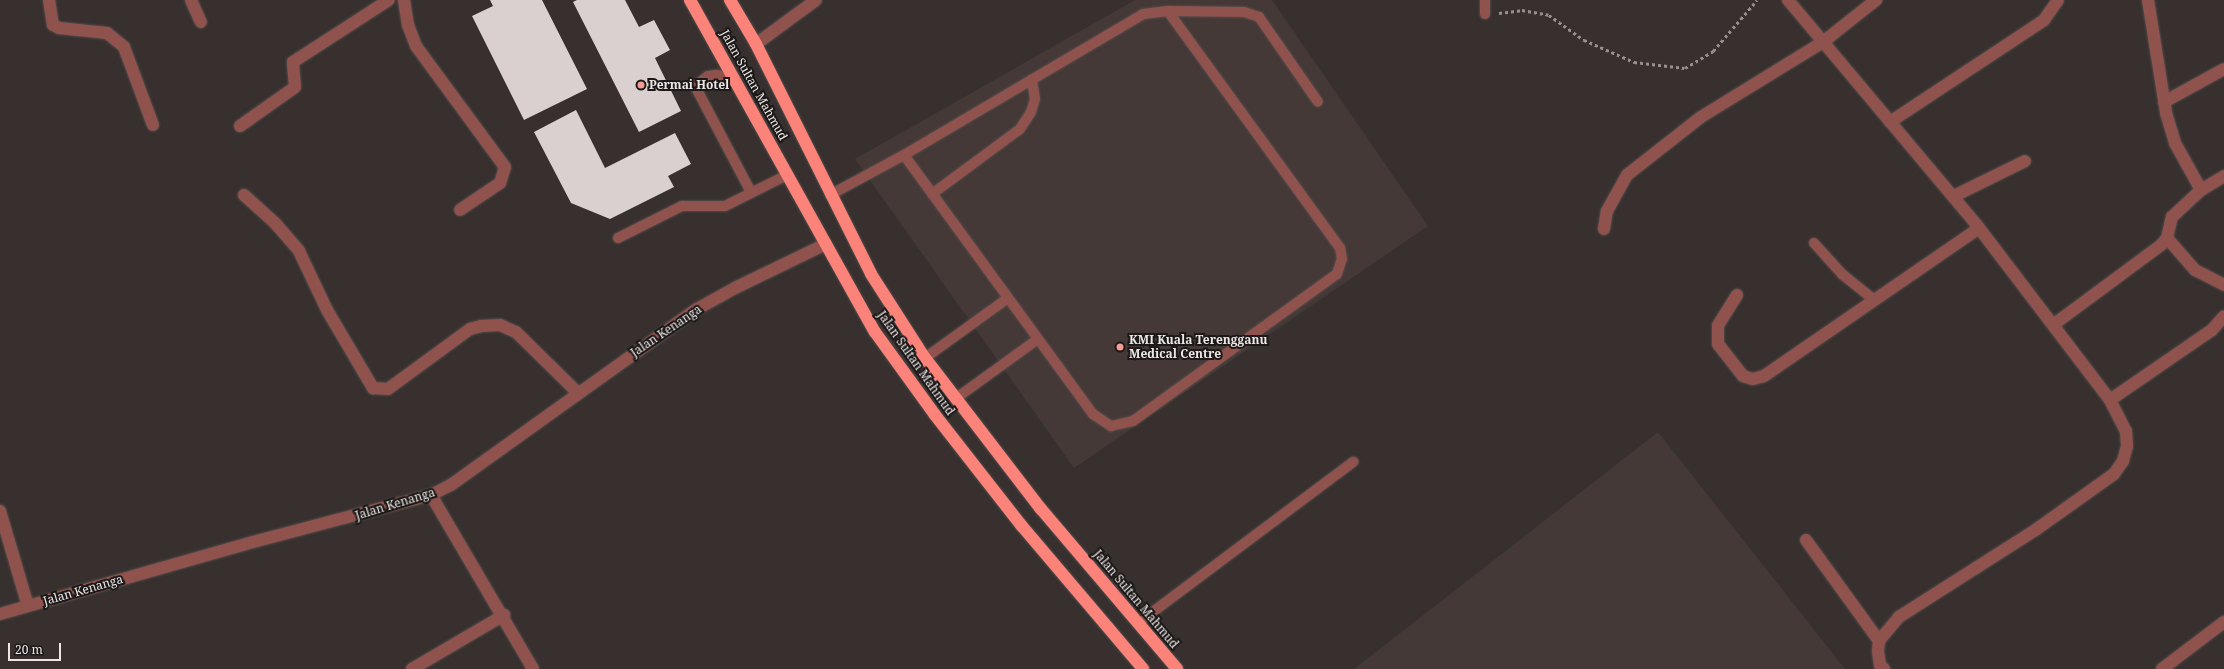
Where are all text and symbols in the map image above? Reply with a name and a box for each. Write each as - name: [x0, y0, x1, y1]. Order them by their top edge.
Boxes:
- street label: Jalan Sultan Mahmud: [718, 27, 790, 143]
- place label: Permai Hotel: [649, 78, 729, 92]
- marker: Permai Hotel: [636, 80, 646, 90]
- street label: Jalan Kenanga: [628, 302, 704, 360]
- street label: Jalan Sultan Mahmud: [875, 308, 957, 418]
- place label: KMI Kuala Terengganu Medical Centre: [1129, 333, 1268, 361]
- marker: KMI Kuala Terengganu Medical Centre: [1114, 341, 1126, 353]
- street label: Jalan Kenanga: [353, 485, 437, 523]
- street label: Jalan Sultan Mahmud: [1091, 547, 1181, 651]
- street label: Jalan Kenanga: [41, 572, 125, 608]
- scale bar: [10, 635, 63, 661]
- text: 20 m: [15, 641, 43, 658]

